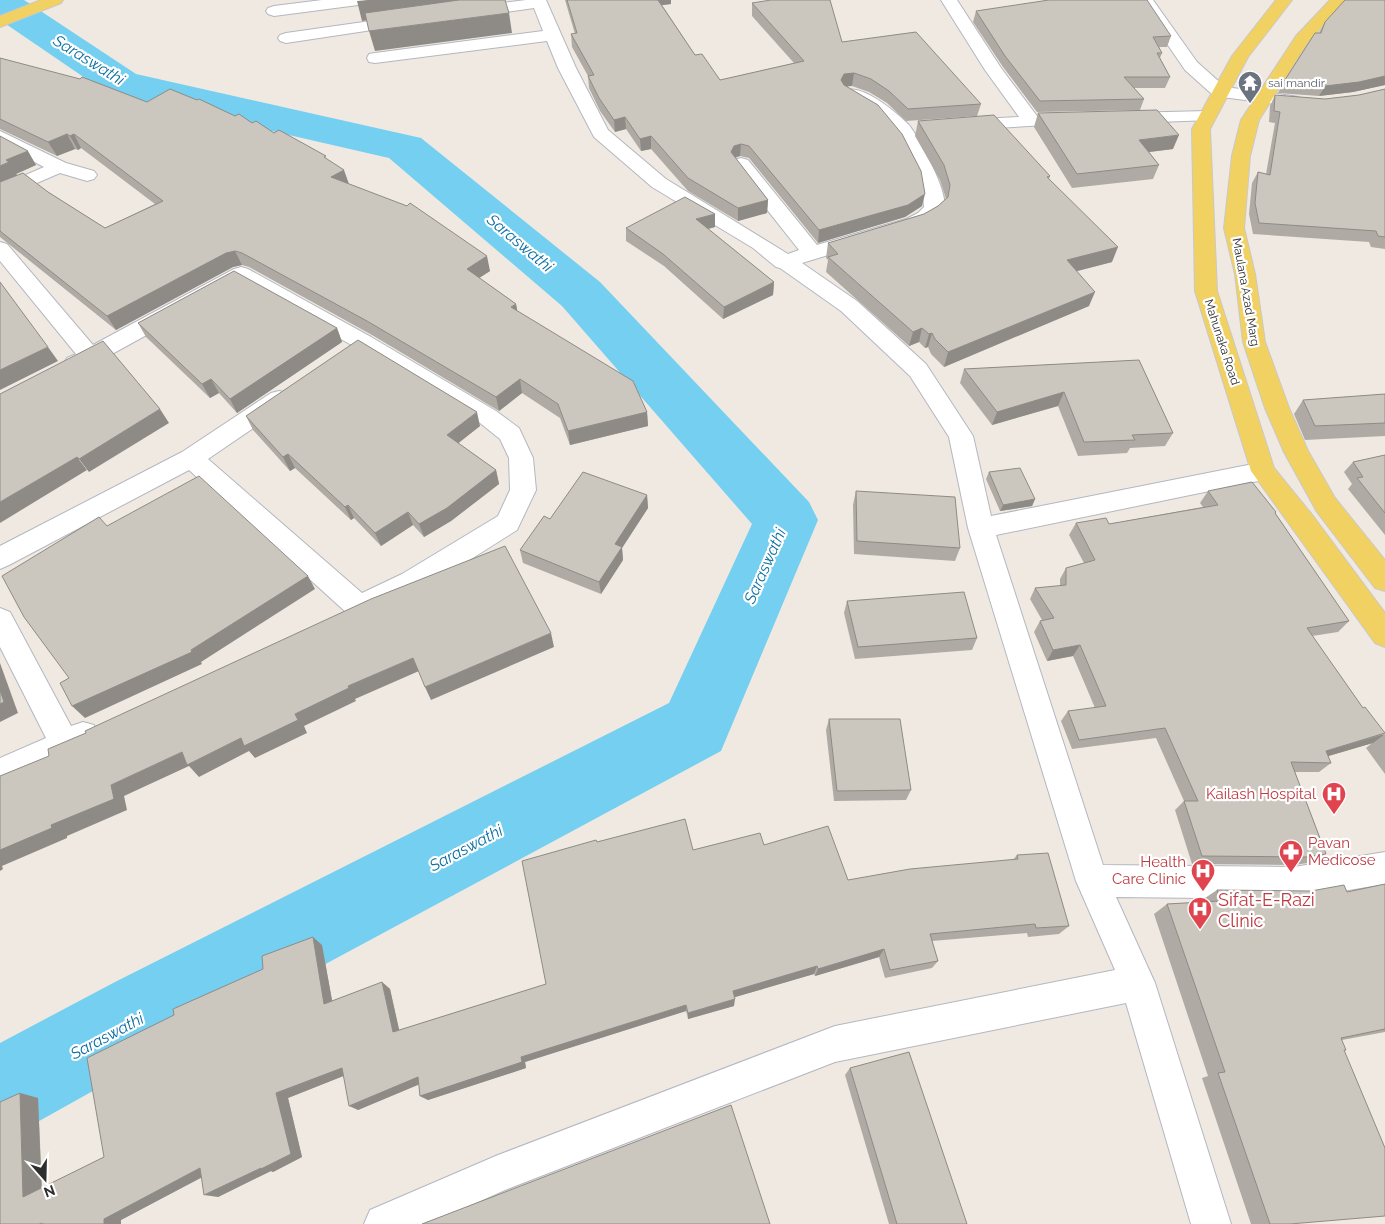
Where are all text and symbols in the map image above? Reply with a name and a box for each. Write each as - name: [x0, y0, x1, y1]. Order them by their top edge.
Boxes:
- water label: Saraswathi: [49, 30, 128, 90]
- temple icon: sai mandir: [1237, 70, 1263, 104]
- place label: sai mandir: [1268, 76, 1326, 90]
- water label: Saraswathi: [482, 209, 557, 276]
- street label: Maulana Azad Marg: [1230, 237, 1262, 347]
- street label: Mahunaka Road: [1202, 297, 1242, 387]
- water label: Saraswathi: [740, 525, 790, 607]
- hospital icon: Kailash Hospital: [1321, 781, 1347, 815]
- place label: Kailash Hospital: [1206, 785, 1317, 803]
- water label: Saraswathi: [425, 821, 506, 876]
- place label: Pavan Medicose: [1308, 834, 1376, 869]
- pharmacy icon: Pavan Medicose: [1278, 839, 1304, 873]
- place label: Health Care Clinic: [1112, 853, 1186, 888]
- hospital icon: Health Care Clinic: [1190, 858, 1216, 892]
- place label: Sifat-E-Razi Clinic: [1218, 889, 1315, 931]
- hospital icon: Sifat-E-Razi Clinic: [1187, 896, 1213, 930]
- water label: Saraswathi: [66, 1009, 147, 1064]
- north arrow: [20, 1154, 70, 1204]
- text: N: [42, 1182, 57, 1201]

